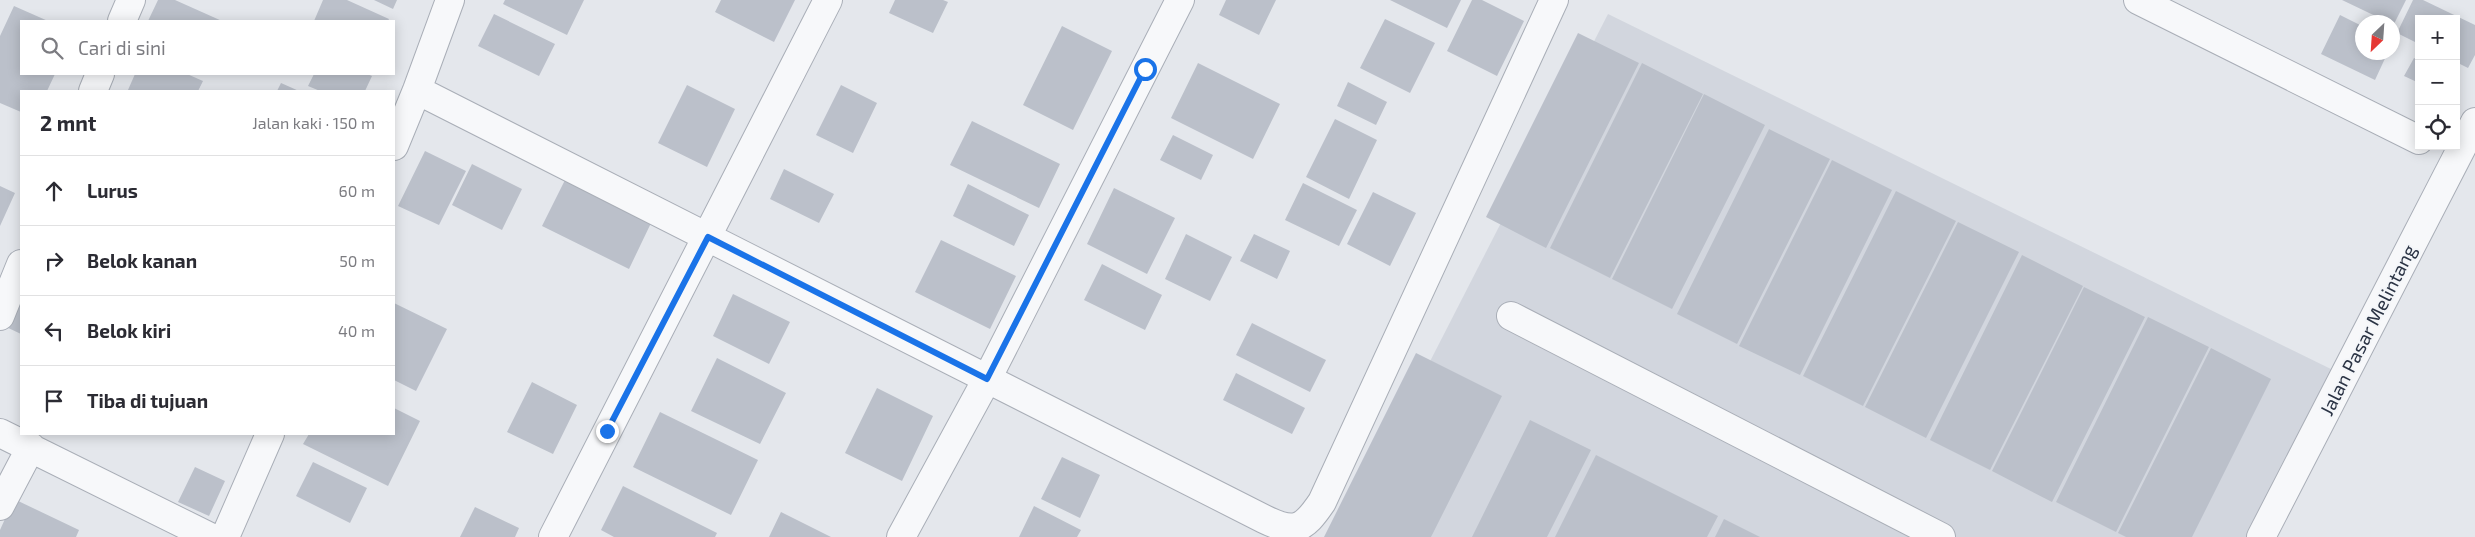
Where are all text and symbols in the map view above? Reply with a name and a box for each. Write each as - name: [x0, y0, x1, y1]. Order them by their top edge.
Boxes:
- north arrow: [2355, 15, 2400, 60]
- map controls: [2415, 15, 2460, 150]
- button: +: [2415, 15, 2460, 60]
- search box: [20, 20, 395, 75]
- icon: search: [38, 34, 66, 62]
- text: Cari di sini: [78, 36, 166, 59]
- route start: [1134, 58, 1157, 81]
- button: −: [2415, 60, 2460, 105]
- button: locate: [2415, 105, 2460, 150]
- text: 2 mnt: [40, 110, 96, 135]
- text: Jalan kaki · 150 m: [252, 113, 375, 132]
- icon: ahead: [40, 177, 68, 205]
- text: Lurus: [87, 179, 138, 202]
- text: 60 m: [339, 181, 375, 200]
- street label: Jalan Pasar Melintang: [2314, 240, 2421, 419]
- icon: right: [40, 247, 68, 275]
- text: Belok kanan: [87, 249, 197, 272]
- text: 50 m: [339, 251, 375, 270]
- icon: left: [40, 317, 68, 345]
- text: Belok kiri: [87, 319, 171, 342]
- text: 40 m: [338, 321, 375, 340]
- icon: arrive: [40, 387, 68, 415]
- text: Tiba di tujuan: [87, 389, 208, 412]
- route end: [596, 420, 619, 443]

